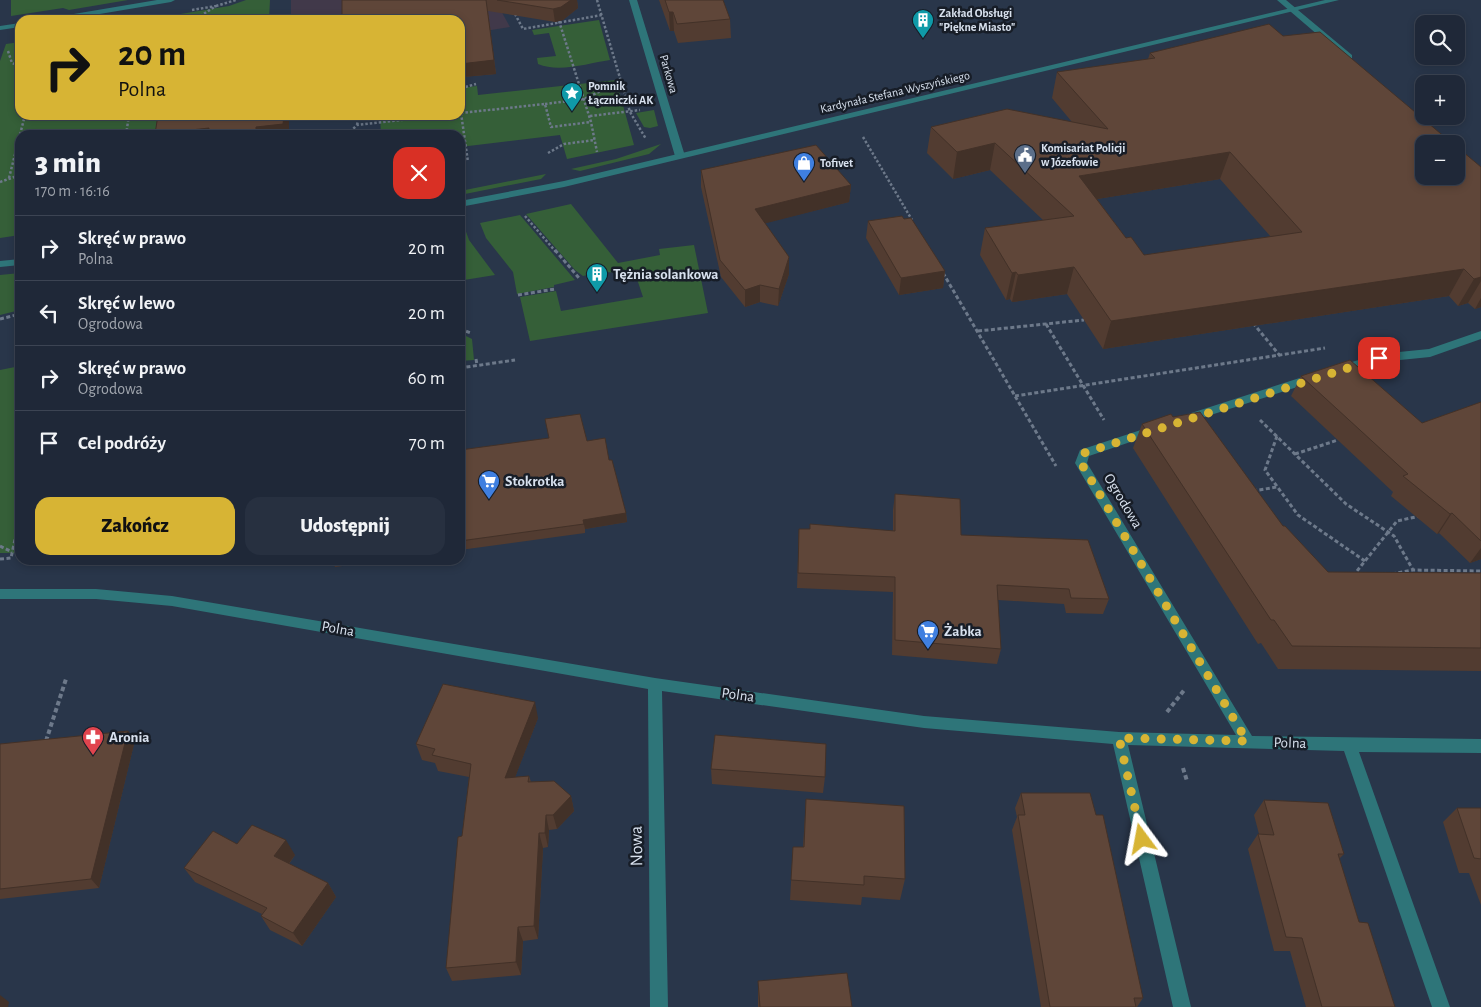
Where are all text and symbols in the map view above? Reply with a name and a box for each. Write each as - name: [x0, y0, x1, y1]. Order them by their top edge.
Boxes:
- place label: Zakład Obsługi "Piękne Miasto": [939, 7, 1015, 33]
- building icon: Zakład Obsługi "Piękne Miasto": [911, 8, 935, 39]
- map controls: [1415, 15, 1465, 185]
- button: search: [1415, 15, 1465, 65]
- icon: right: [35, 35, 100, 100]
- text: 20 m: [118, 37, 186, 72]
- street label: Parkowa: [658, 53, 680, 95]
- street label: Kardynała Stefana Wyszyńskiego: [819, 69, 971, 116]
- button: +: [1415, 75, 1465, 125]
- text: Polna: [118, 78, 166, 100]
- place label: Pomnik Łączniczki AK: [587, 80, 654, 106]
- place icon: Pomnik Łączniczki AK: [560, 81, 584, 112]
- button: −: [1415, 135, 1465, 185]
- place label: Komisariat Policji w Józefowie: [1041, 142, 1125, 168]
- public building icon: Komisariat Policji w Józefowie: [1013, 143, 1037, 174]
- button: close: [393, 147, 445, 199]
- text: 3 min: [35, 148, 101, 178]
- shop icon: Tofivet: [792, 151, 816, 182]
- place label: Tofivet: [820, 157, 853, 169]
- text: 170 m · 16:16: [35, 183, 110, 199]
- text: Skręć w prawo: [78, 229, 186, 248]
- icon: right: [35, 234, 63, 262]
- text: 20 m: [408, 239, 445, 258]
- text: Polna: [78, 251, 113, 267]
- building icon: Tężnia solankowa: [585, 262, 609, 293]
- place label: Tężnia solankowa: [613, 267, 718, 282]
- text: Skręć w lewo: [78, 294, 175, 313]
- icon: left: [35, 299, 63, 327]
- text: 20 m: [408, 304, 445, 323]
- text: Ogrodowa: [78, 316, 143, 332]
- pin: [1358, 337, 1400, 379]
- icon: arrive: [1365, 344, 1393, 372]
- text: Skręć w prawo: [78, 359, 186, 378]
- icon: right: [35, 364, 63, 392]
- text: 60 m: [408, 369, 445, 388]
- text: Ogrodowa: [78, 381, 143, 397]
- icon: arrive: [35, 429, 63, 457]
- text: Cel podróży: [78, 434, 166, 453]
- text: 70 m: [409, 434, 445, 453]
- supermarket icon: Stokrotka: [477, 469, 501, 500]
- street label: Ogrodowa: [1101, 471, 1145, 531]
- place label: Stokrotka: [505, 474, 564, 489]
- button: Zakończ: [35, 497, 235, 555]
- button: Udostępnij: [245, 497, 445, 555]
- street label: Polna: [320, 619, 356, 639]
- supermarket icon: Żabka: [916, 619, 940, 650]
- place label: Żabka: [944, 623, 982, 639]
- street label: Polna: [721, 685, 755, 705]
- pharmacy icon: Aronia: [81, 725, 105, 756]
- place label: Aronia: [109, 730, 150, 745]
- street label: Polna: [1273, 735, 1307, 751]
- position arrow: [1115, 812, 1167, 864]
- street label: Nowa: [628, 826, 646, 866]

